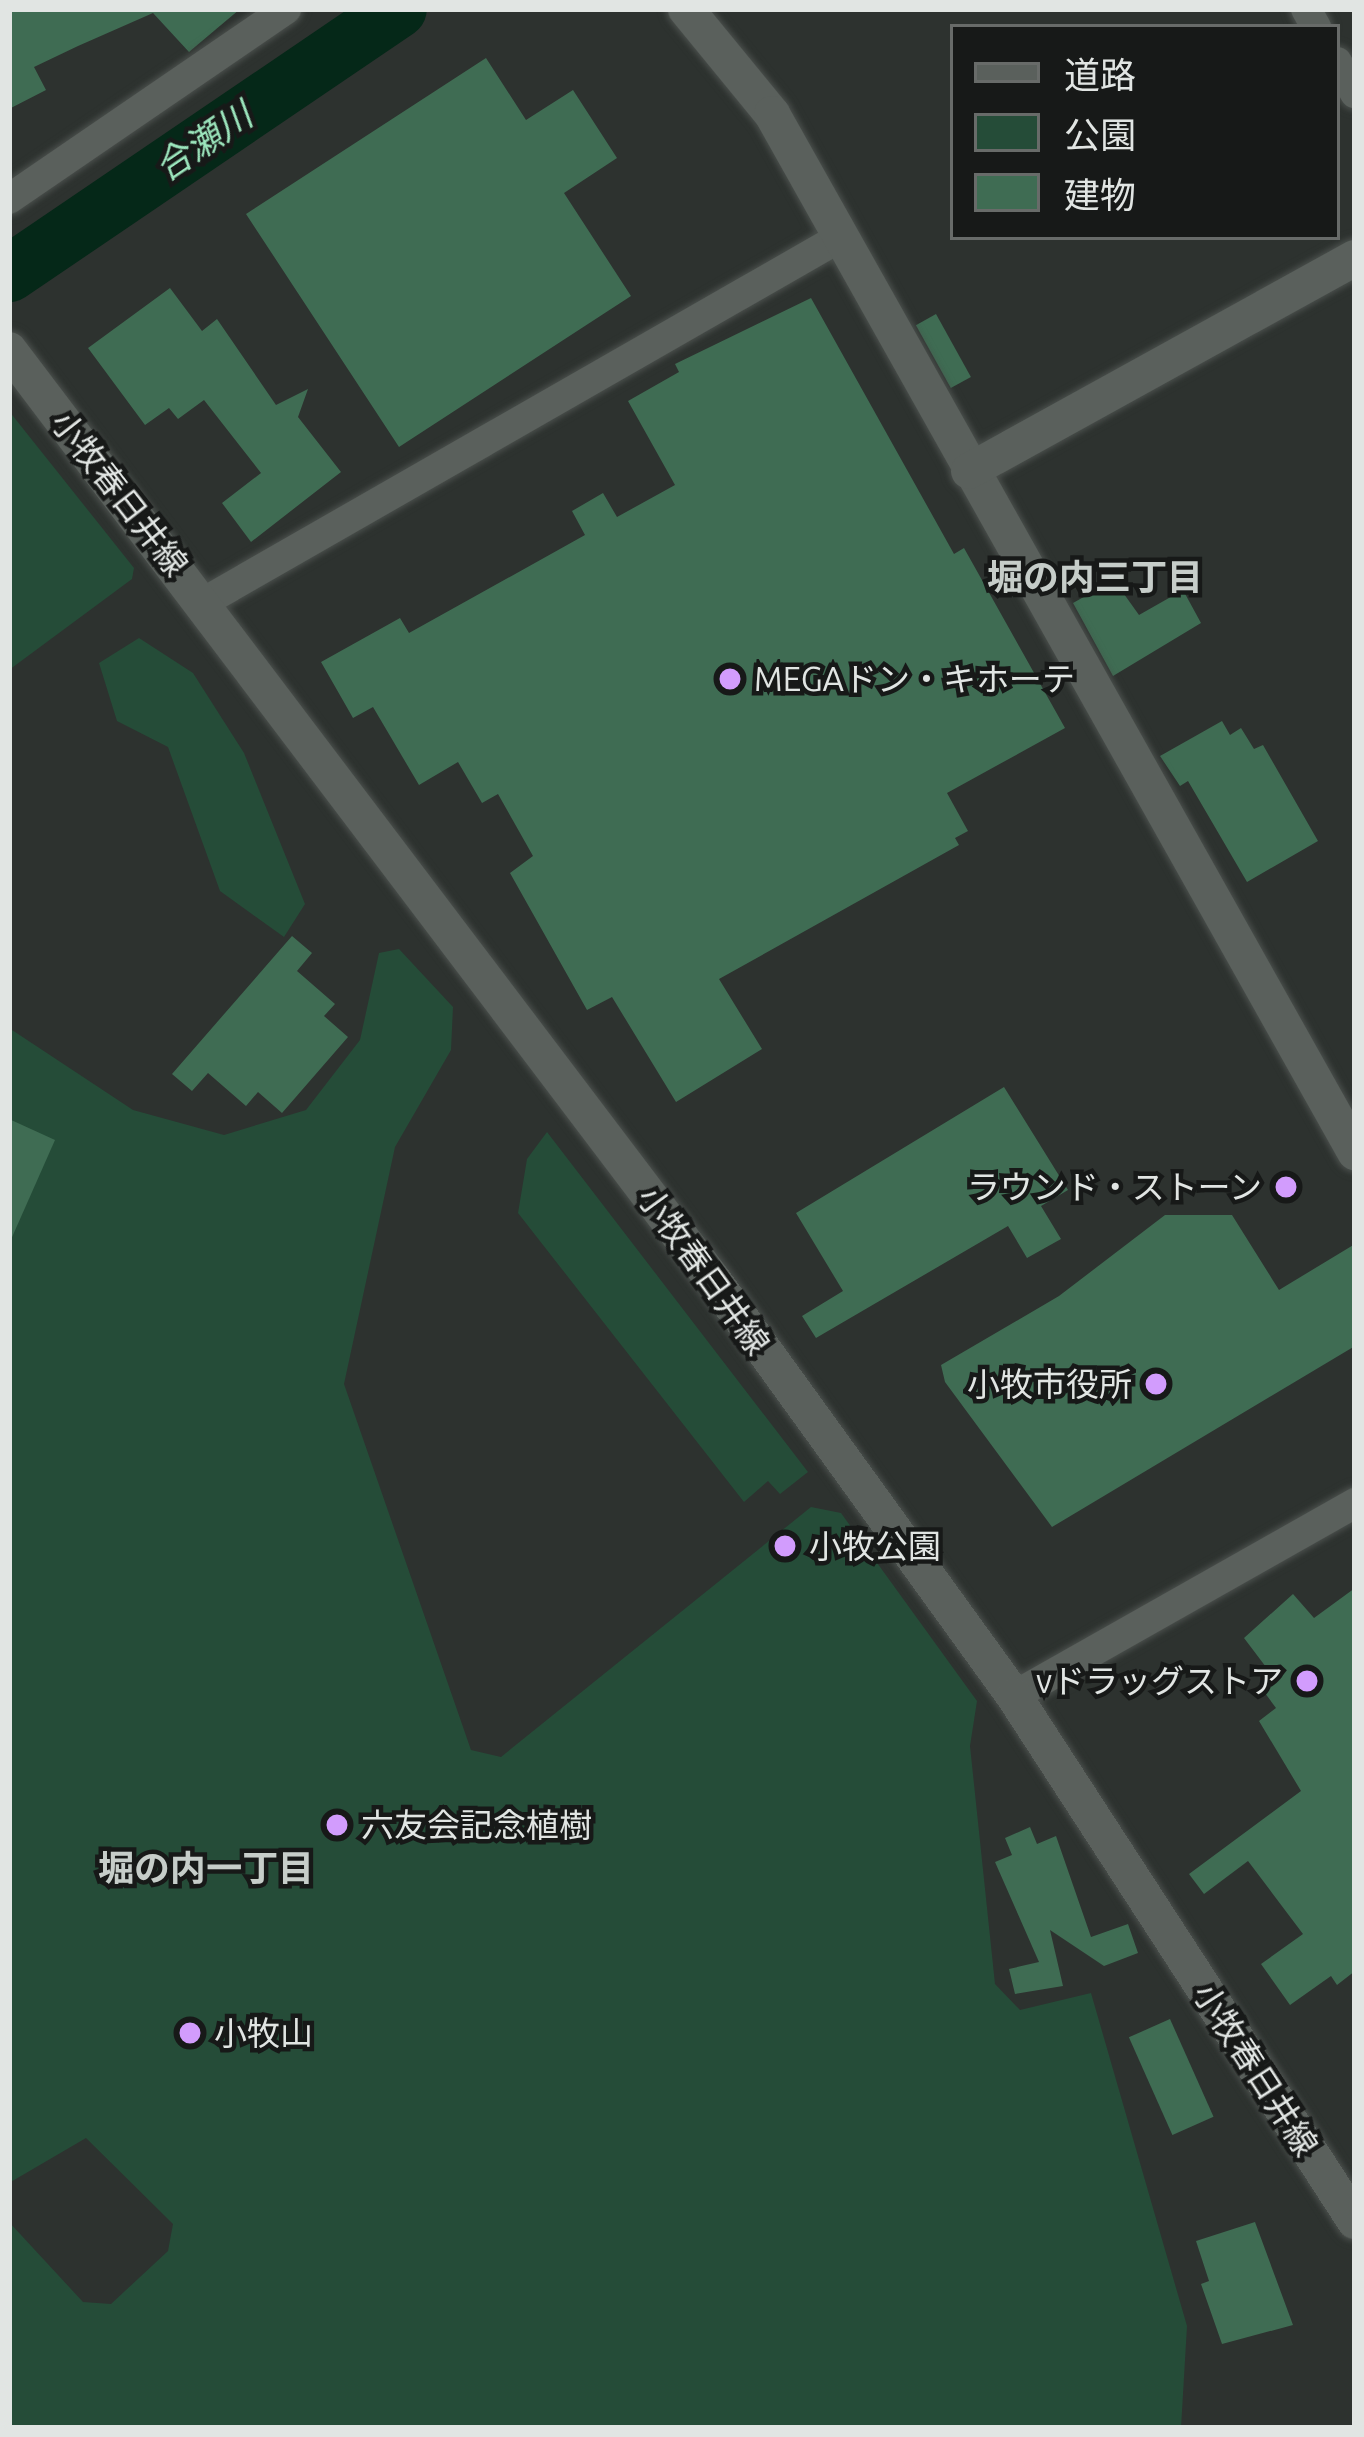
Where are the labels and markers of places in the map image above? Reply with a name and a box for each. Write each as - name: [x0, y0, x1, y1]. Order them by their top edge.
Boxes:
- place label: MEGAドン・キホーテ: [754, 659, 1075, 699]
- marker: MEGAドン・キホーテ: [717, 666, 743, 692]
- place label: ラウンド・ストーン: [965, 1167, 1262, 1207]
- marker: ラウンド・ストーン: [1273, 1174, 1299, 1200]
- place label: 小牧市役所: [967, 1364, 1132, 1404]
- marker: 小牧市役所: [1143, 1371, 1169, 1397]
- place label: 小牧公園: [809, 1526, 941, 1566]
- marker: 小牧公園: [772, 1533, 798, 1559]
- place label: vドラッグストア: [1036, 1661, 1283, 1701]
- marker: vドラッグストア: [1294, 1668, 1320, 1694]
- place label: 六友会記念植樹: [361, 1805, 592, 1845]
- marker: 六友会記念植樹: [324, 1812, 350, 1838]
- place label: 小牧山: [214, 2013, 313, 2053]
- marker: 小牧山: [177, 2020, 203, 2046]

